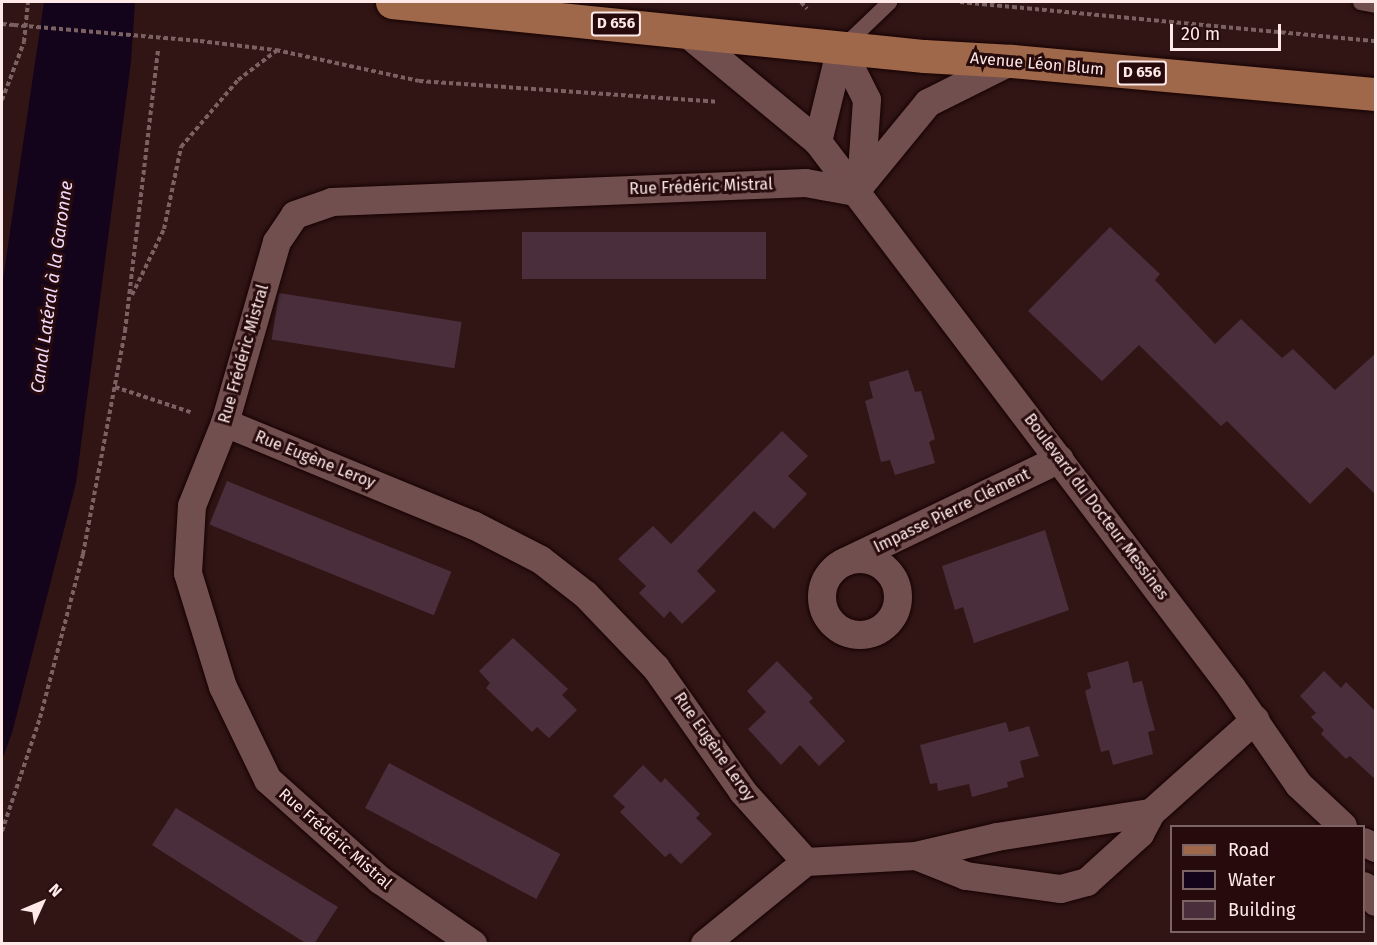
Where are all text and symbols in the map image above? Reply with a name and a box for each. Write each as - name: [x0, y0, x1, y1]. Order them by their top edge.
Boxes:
- road number: D 656: [590, 12, 642, 36]
- scale bar: [1173, 12, 1284, 50]
- text: 20 m: [1181, 23, 1220, 45]
- street label: Avenue Léon Blum: [969, 49, 1105, 79]
- road number: D 656: [1116, 61, 1168, 85]
- street label: Rue Frédéric Mistral: [629, 175, 773, 199]
- water label: Canal Latéral à la Garonne: [26, 179, 78, 395]
- street label: Rue Frédéric Mistral: [215, 282, 273, 426]
- street label: Boulevard du Docteur Messines: [1020, 410, 1172, 604]
- street label: Rue Eugène Leroy: [252, 427, 378, 493]
- street label: Impasse Pierre Clément: [871, 465, 1033, 557]
- street label: Rue Eugène Leroy: [669, 689, 759, 805]
- street label: Rue Frédéric Mistral: [275, 785, 395, 893]
- legend: [1170, 825, 1365, 933]
- text: Road: [1228, 839, 1270, 861]
- text: Water: [1228, 869, 1275, 891]
- north arrow: [12, 873, 72, 933]
- text: N: [45, 880, 66, 901]
- text: Building: [1228, 899, 1295, 921]

